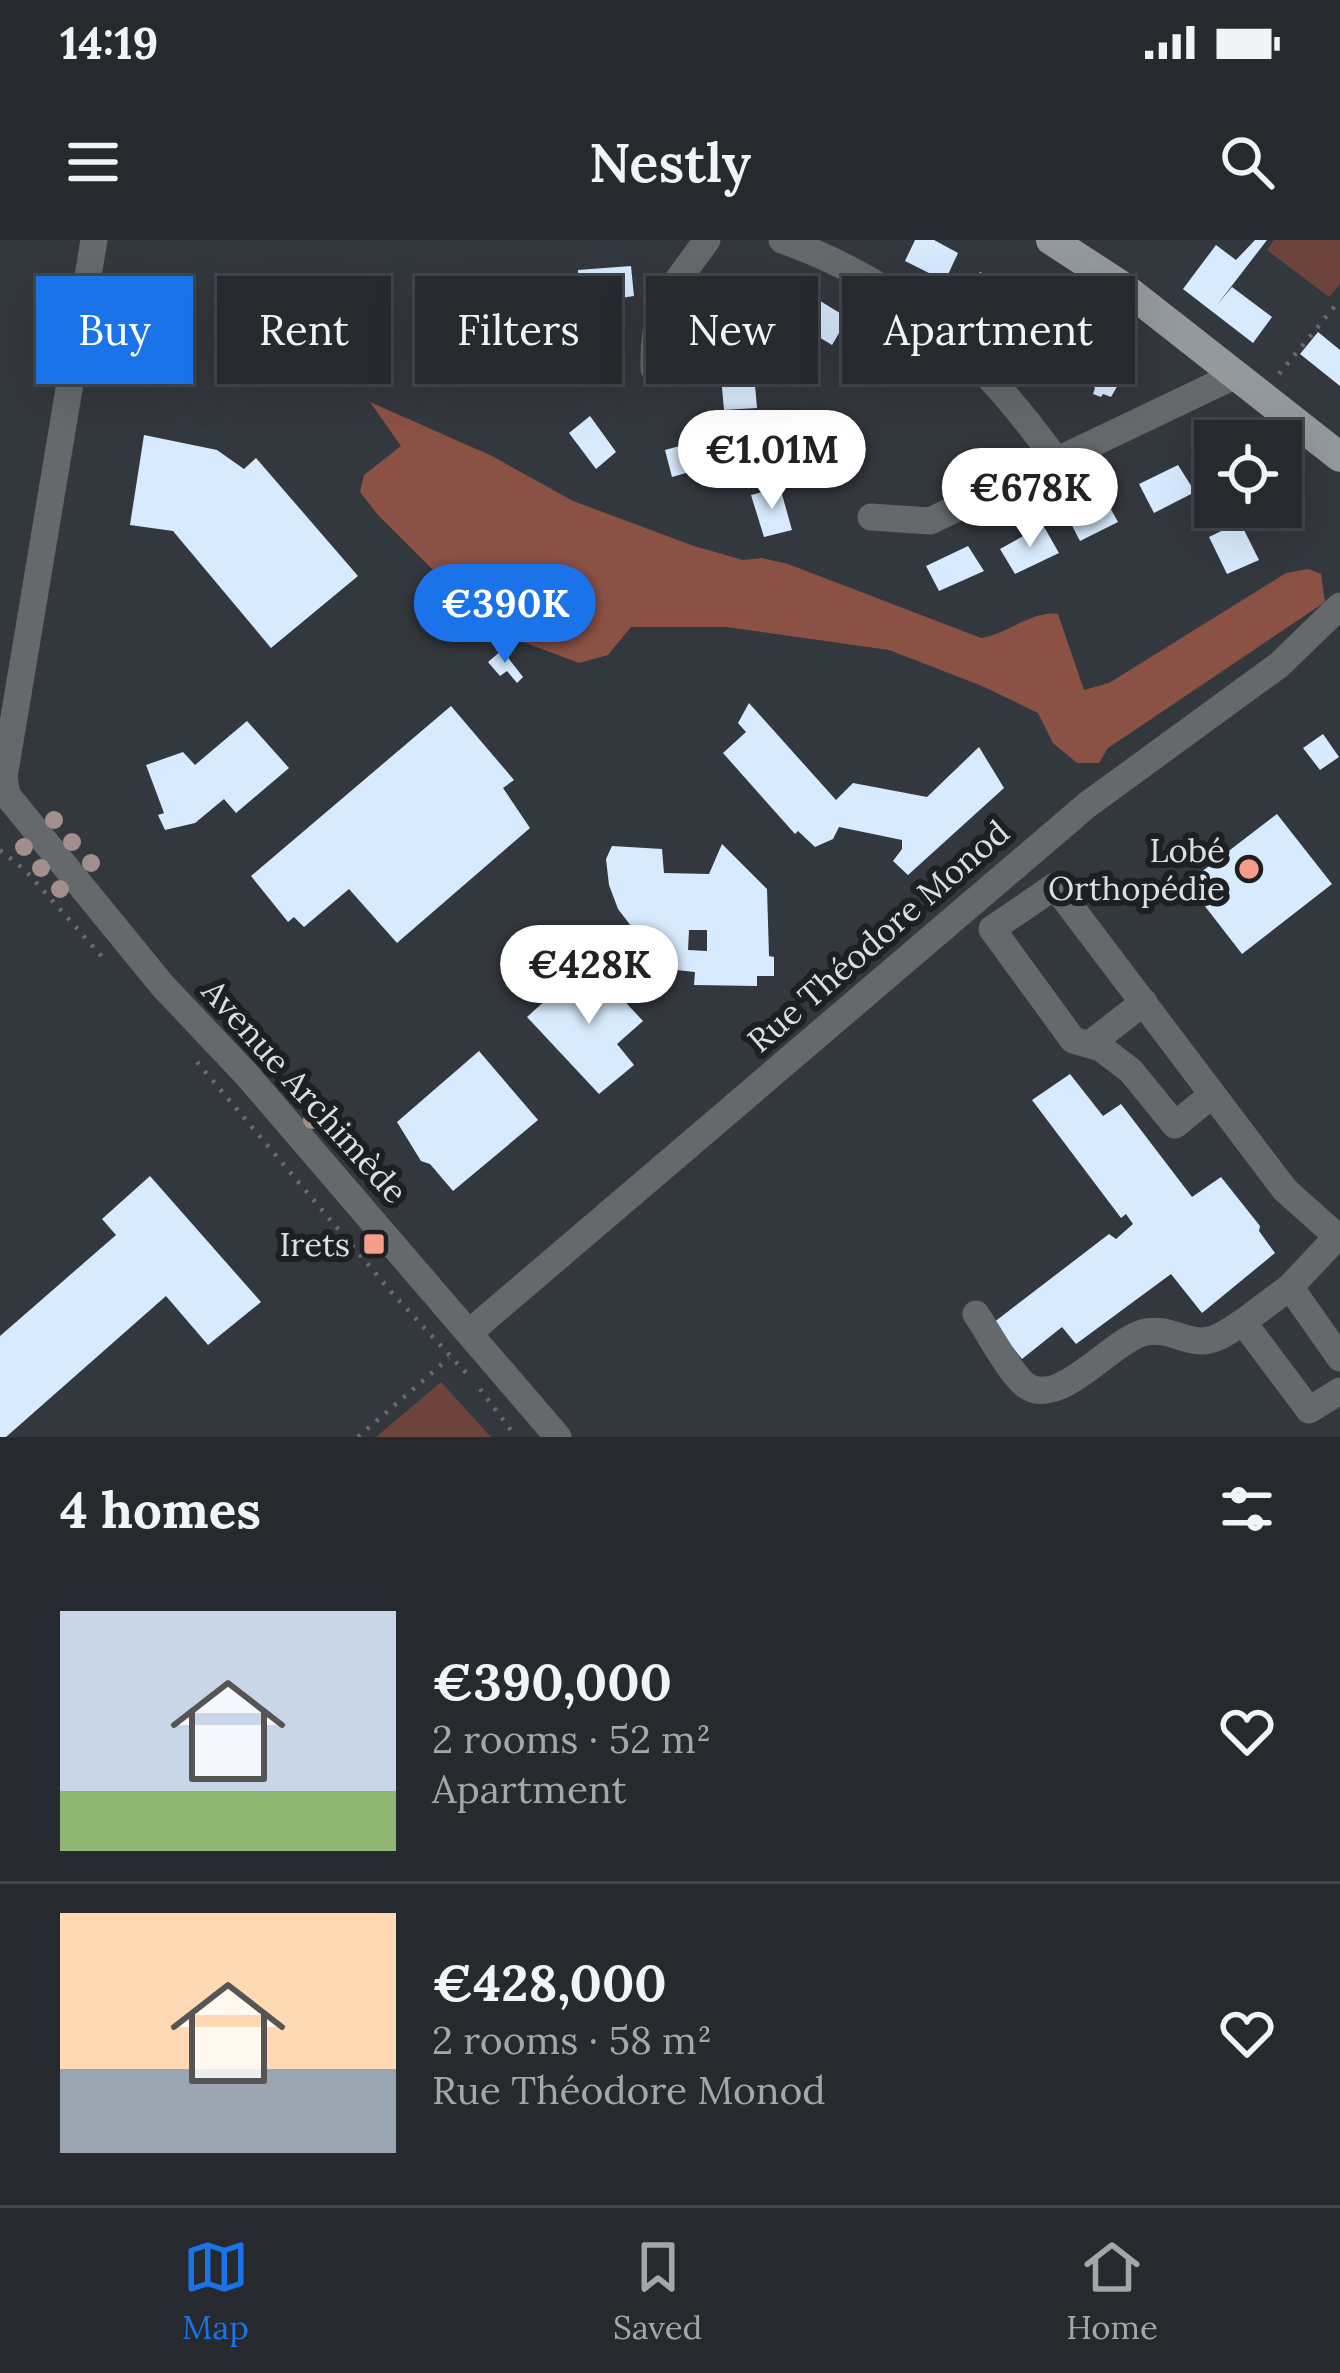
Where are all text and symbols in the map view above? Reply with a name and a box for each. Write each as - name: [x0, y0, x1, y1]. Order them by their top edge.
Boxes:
- text: 14:19: [60, 14, 158, 71]
- text: Nestly: [589, 128, 751, 197]
- icon: menu: [60, 129, 126, 195]
- icon: search: [1214, 129, 1280, 195]
- chip: Buy: [36, 276, 193, 384]
- chip: Rent: [217, 276, 391, 384]
- chip: Filters: [415, 276, 622, 384]
- chip: New: [646, 276, 818, 384]
- chip: Apartment: [842, 276, 1135, 384]
- pin: €1.01M: [674, 410, 870, 512]
- map controls: [1194, 420, 1302, 528]
- button: locate: [1194, 420, 1302, 528]
- text: €1.01M: [705, 424, 839, 474]
- pin: €678K: [946, 448, 1114, 550]
- text: €678K: [969, 462, 1091, 512]
- pin: €390K: [421, 564, 589, 666]
- text: €390K: [441, 578, 569, 628]
- street label: Rue Théodore Monod: [739, 811, 1017, 1061]
- place label: Lobé Orthopédie: [1048, 829, 1225, 909]
- marker: Lobé Orthopédie: [1236, 856, 1262, 882]
- pin: €428K: [505, 925, 673, 1027]
- text: €428K: [527, 939, 651, 989]
- street label: Avenue Archimède: [193, 970, 417, 1212]
- place label: Irets: [279, 1223, 350, 1265]
- marker: Irets: [361, 1231, 387, 1257]
- icon: filters: [1214, 1476, 1280, 1542]
- text: 4 homes: [60, 1477, 261, 1542]
- text: €390,000: [432, 1649, 672, 1714]
- icon: home: [156, 1659, 300, 1803]
- icon: heart: [1214, 1698, 1280, 1764]
- text: 2 rooms · 52 m²: [432, 1714, 711, 1764]
- text: Apartment: [432, 1764, 627, 1814]
- text: €428,000: [432, 1950, 667, 2015]
- icon: home: [156, 1961, 300, 2105]
- icon: heart: [1214, 2000, 1280, 2066]
- text: 2 rooms · 58 m²: [432, 2015, 712, 2065]
- text: Rue Théodore Monod: [432, 2065, 826, 2115]
- tab: Map: [182, 2234, 249, 2348]
- tab: Saved: [613, 2234, 702, 2348]
- tab: Home: [1066, 2234, 1158, 2348]

